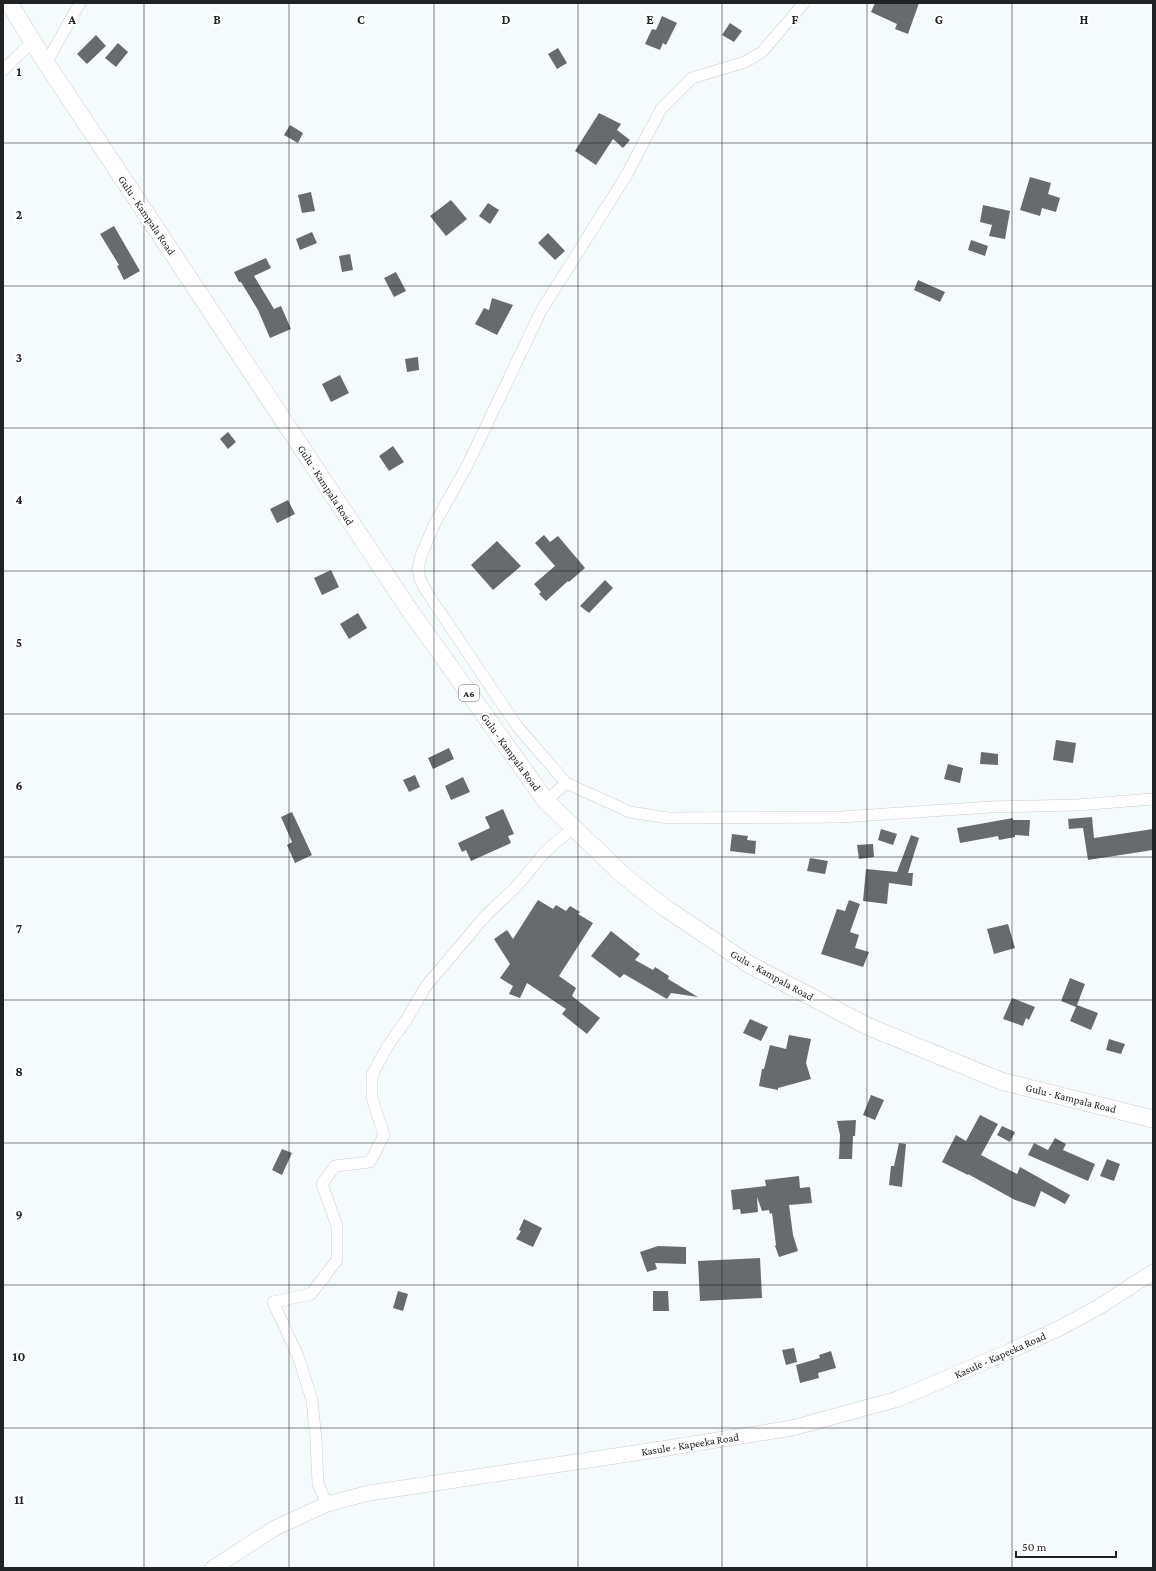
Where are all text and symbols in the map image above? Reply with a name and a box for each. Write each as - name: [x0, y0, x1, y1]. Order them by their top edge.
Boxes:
- text: A: [67, 12, 76, 27]
- text: B: [213, 12, 221, 27]
- text: C: [357, 12, 365, 27]
- text: D: [502, 12, 511, 27]
- text: E: [646, 12, 654, 27]
- text: F: [792, 12, 799, 27]
- text: G: [935, 12, 943, 27]
- text: H: [1080, 12, 1089, 27]
- text: 1: [17, 64, 22, 79]
- street label: Gulu - Kampala Road: [115, 173, 178, 258]
- text: 2: [16, 207, 23, 222]
- text: 3: [16, 350, 22, 365]
- street label: Gulu - Kampala Road: [295, 443, 356, 528]
- text: 4: [15, 492, 23, 507]
- text: 5: [16, 635, 22, 650]
- road number: A6: [459, 685, 479, 701]
- street label: Gulu - Kampala Road: [478, 711, 543, 794]
- text: 6: [15, 778, 23, 793]
- text: 7: [16, 921, 22, 936]
- street label: Gulu - Kampala Road: [728, 947, 816, 1004]
- text: 8: [15, 1064, 23, 1079]
- street label: Gulu - Kampala Road: [1024, 1081, 1118, 1116]
- text: 9: [15, 1207, 23, 1222]
- street label: Kasule - Kapeeka Road: [952, 1329, 1048, 1381]
- text: 10: [13, 1349, 25, 1364]
- street label: Kasule - Kapeeka Road: [640, 1430, 740, 1459]
- text: 11: [14, 1492, 24, 1507]
- scale bar: [1016, 1533, 1116, 1559]
- text: 50 m: [1022, 1540, 1047, 1554]

